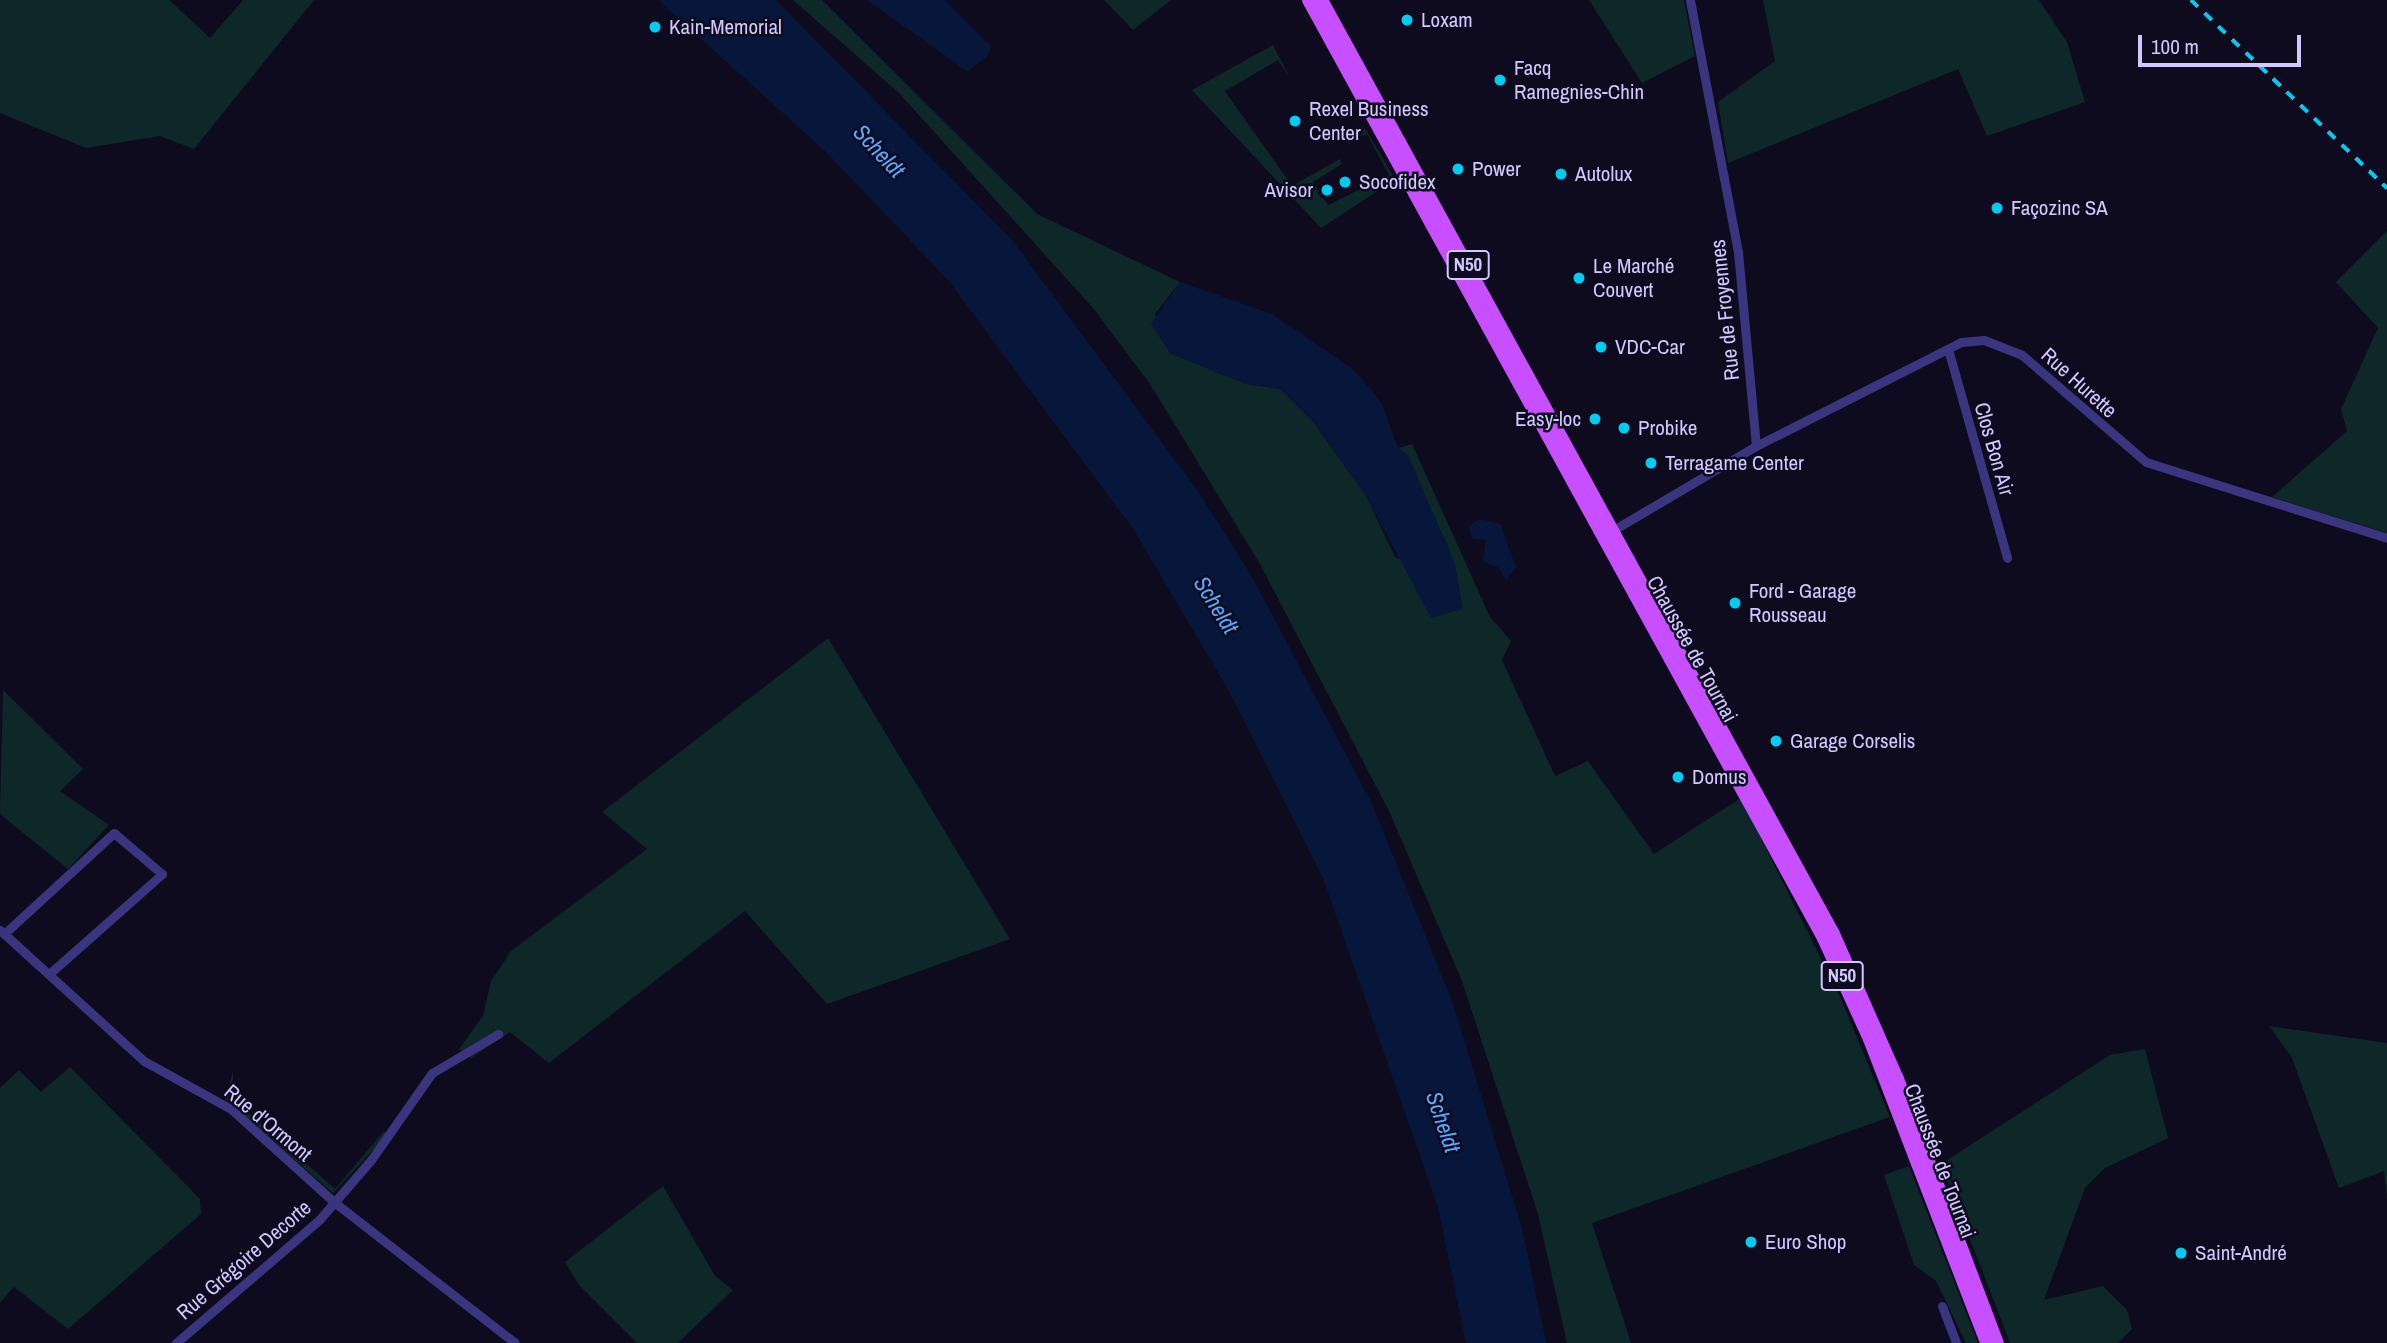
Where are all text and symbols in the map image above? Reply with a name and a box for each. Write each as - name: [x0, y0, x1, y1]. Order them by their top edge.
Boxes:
- place label: Loxam: [1421, 7, 1473, 33]
- marker: Loxam: [1399, 12, 1415, 28]
- place label: Kain-Memorial: [669, 14, 782, 40]
- marker: Kain-Memorial: [647, 19, 663, 35]
- scale bar: [2142, 21, 2305, 65]
- text: 100 m: [2151, 32, 2199, 61]
- place label: Facq Ramegnies-Chin: [1514, 55, 1644, 105]
- marker: Facq Ramegnies-Chin: [1492, 72, 1508, 88]
- place label: Rexel Business Center: [1309, 96, 1429, 146]
- marker: Rexel Business Center: [1287, 113, 1303, 129]
- water label: Scheldt: [847, 119, 911, 183]
- place label: Power: [1472, 156, 1521, 182]
- marker: Power: [1450, 161, 1466, 177]
- place label: Autolux: [1575, 161, 1632, 187]
- marker: Autolux: [1553, 166, 1569, 182]
- place label: Socofidex: [1359, 169, 1436, 195]
- marker: Socofidex: [1337, 174, 1353, 190]
- place label: Avisor: [1264, 177, 1313, 203]
- marker: Avisor: [1319, 182, 1335, 198]
- place label: Façozinc SA: [2011, 195, 2108, 221]
- marker: Façozinc SA: [1989, 200, 2005, 216]
- street label: Rue de Froyennes: [1705, 238, 1745, 382]
- road number: N50: [1445, 249, 1491, 280]
- place label: Le Marché Couvert: [1593, 253, 1674, 303]
- marker: Le Marché Couvert: [1571, 270, 1587, 286]
- place label: VDC-Car: [1615, 334, 1685, 360]
- marker: VDC-Car: [1593, 339, 1609, 355]
- street label: Rue Hurette: [2036, 343, 2122, 423]
- street label: Clos Bon Air: [1969, 399, 2019, 499]
- place label: Easy-loc: [1515, 406, 1581, 432]
- marker: Easy-loc: [1587, 411, 1603, 427]
- place label: Probike: [1638, 415, 1697, 441]
- marker: Probike: [1616, 420, 1632, 436]
- place label: Terragame Center: [1665, 450, 1804, 476]
- marker: Terragame Center: [1643, 455, 1659, 471]
- water label: Scheldt: [1188, 571, 1244, 639]
- street label: Chaussée de Tournai: [1641, 571, 1743, 727]
- place label: Ford - Garage Rousseau: [1749, 578, 1856, 628]
- marker: Ford - Garage Rousseau: [1727, 595, 1743, 611]
- place label: Garage Corselis: [1790, 728, 1915, 754]
- marker: Garage Corselis: [1768, 733, 1784, 749]
- place label: Domus: [1692, 764, 1747, 790]
- marker: Domus: [1670, 769, 1686, 785]
- road number: N50: [1819, 960, 1865, 992]
- street label: Rue d'Ormont: [219, 1079, 317, 1167]
- street label: Chaussée de Tournai: [1899, 1080, 1981, 1242]
- water label: Scheldt: [1420, 1088, 1466, 1156]
- street label: Rue Grégoire Decorte: [172, 1195, 316, 1325]
- place label: Euro Shop: [1765, 1229, 1846, 1255]
- marker: Euro Shop: [1743, 1234, 1759, 1250]
- place label: Saint-André: [2195, 1240, 2287, 1266]
- marker: Saint-André: [2173, 1245, 2189, 1261]

